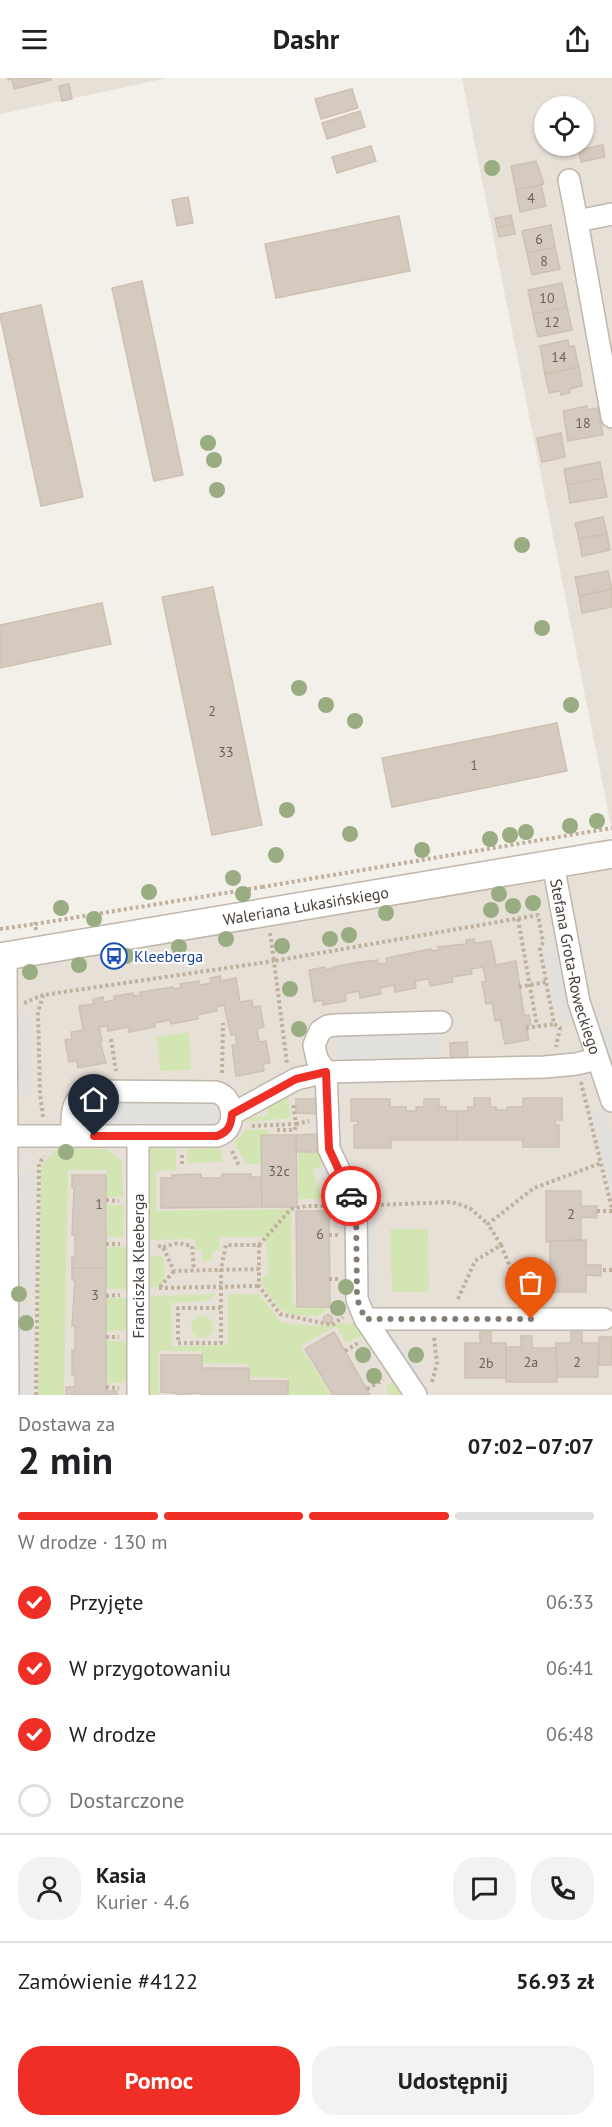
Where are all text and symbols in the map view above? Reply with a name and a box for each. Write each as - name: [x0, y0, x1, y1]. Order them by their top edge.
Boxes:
- text: Dashr: [273, 22, 339, 56]
- icon: menu: [18, 23, 51, 56]
- icon: share: [561, 23, 594, 56]
- map controls: [534, 96, 594, 156]
- button: locate: [534, 96, 594, 156]
- house number: 4: [527, 189, 535, 207]
- house number: 6: [535, 230, 543, 248]
- house number: 8: [540, 252, 548, 270]
- house number: 10: [539, 289, 555, 307]
- house number: 12: [544, 313, 560, 331]
- house number: 14: [551, 348, 567, 366]
- house number: 18: [575, 414, 591, 432]
- house number: 2: [208, 702, 216, 720]
- house number: 33: [218, 743, 234, 761]
- house number: 1: [470, 756, 478, 774]
- street label: Stefana Grota-Roweckiego: [546, 877, 606, 1057]
- street label: Waleriana Łukasińskiego: [221, 882, 390, 929]
- bus stop icon: Kleeberga: [99, 941, 129, 971]
- place label: Kleeberga: [134, 946, 203, 966]
- pin: [68, 1074, 119, 1136]
- icon: home: [77, 1083, 110, 1116]
- house number: 32c: [268, 1162, 290, 1180]
- courier: [321, 1166, 381, 1226]
- icon: car: [335, 1180, 368, 1213]
- street label: Franciszka Kleeberga: [128, 1194, 148, 1338]
- house number: 1: [95, 1195, 103, 1213]
- house number: 2: [567, 1205, 575, 1223]
- house number: 6: [316, 1225, 324, 1243]
- pin: [505, 1257, 556, 1319]
- icon: bag: [514, 1266, 547, 1299]
- house number: 3: [91, 1286, 99, 1304]
- house number: 2a: [524, 1353, 538, 1371]
- house number: 2: [573, 1353, 581, 1371]
- house number: 2b: [478, 1354, 494, 1372]
- text: Dostawa za: [18, 1411, 115, 1437]
- text: 07:02–07:07: [468, 1432, 594, 1460]
- text: 2 min: [18, 1434, 113, 1485]
- text: W drodze · 130 m: [18, 1529, 168, 1555]
- icon: check: [18, 1586, 51, 1619]
- text: Przyjęte: [69, 1588, 143, 1616]
- text: 06:33: [546, 1589, 594, 1615]
- icon: check: [18, 1652, 51, 1685]
- text: W przygotowaniu: [69, 1654, 231, 1682]
- text: 06:41: [546, 1655, 594, 1681]
- icon: check: [18, 1718, 51, 1751]
- text: W drodze: [69, 1720, 156, 1748]
- text: 06:48: [546, 1721, 594, 1747]
- text: Dostarczone: [69, 1786, 184, 1814]
- button: person: [18, 1857, 81, 1920]
- button: chat: [453, 1857, 516, 1920]
- button: phone: [531, 1857, 594, 1920]
- text: Kasia: [96, 1861, 146, 1889]
- text: Kurier · 4.6: [96, 1889, 190, 1915]
- text: Zamówienie #4122: [18, 1967, 198, 1995]
- text: 56.93 zł: [516, 1967, 594, 1995]
- button: Pomoc: [18, 2046, 300, 2115]
- button: Udostępnij: [312, 2046, 594, 2115]

